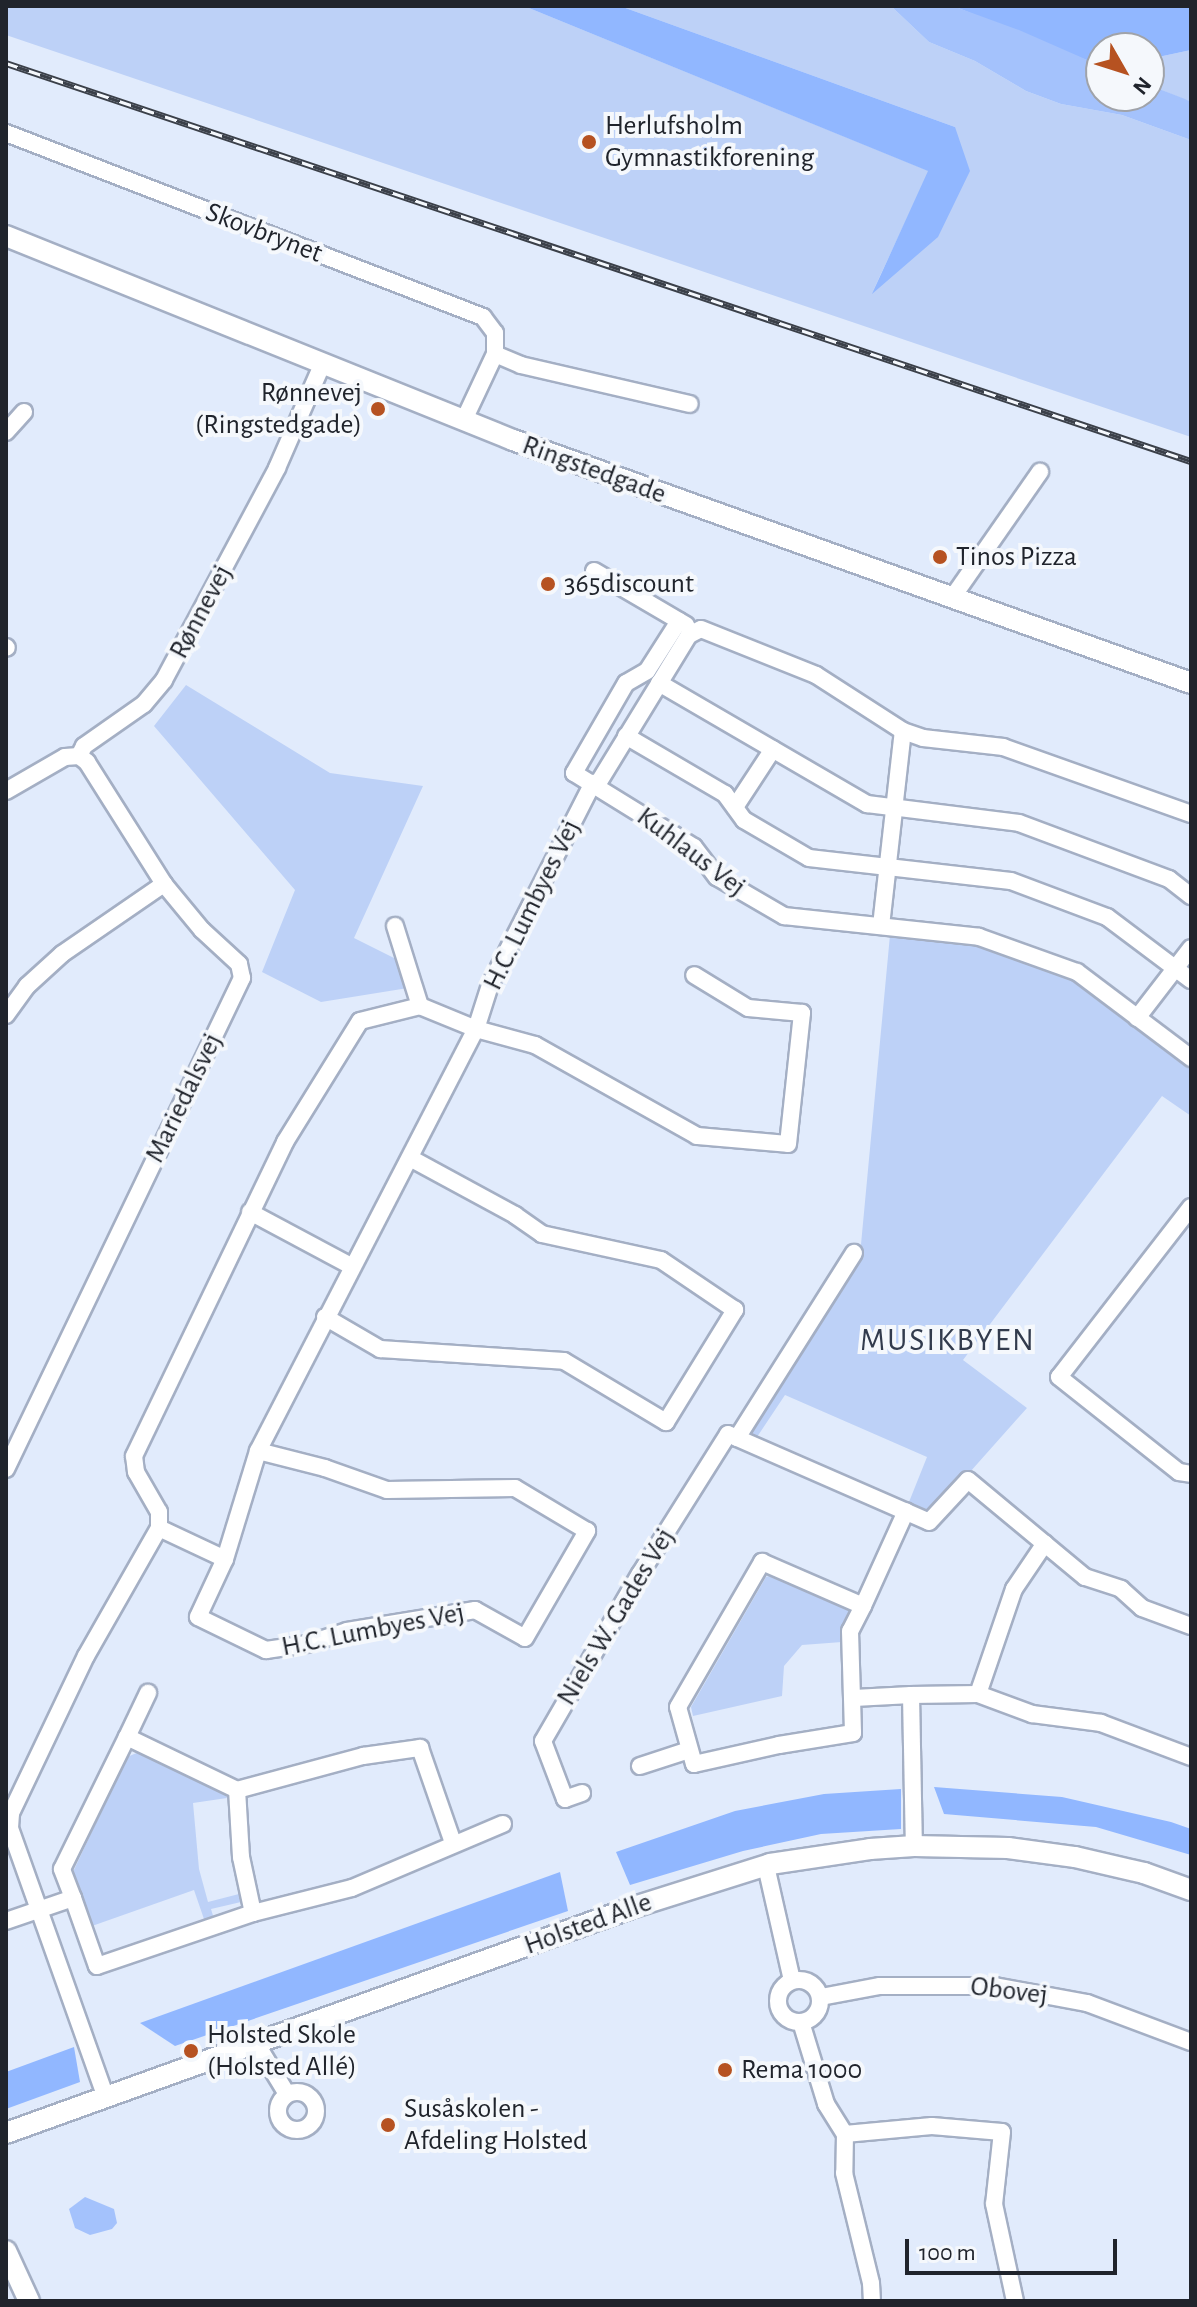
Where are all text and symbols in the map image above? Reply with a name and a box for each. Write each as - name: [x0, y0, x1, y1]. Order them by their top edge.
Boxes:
- north arrow: [1085, 32, 1165, 112]
- text: N: [1129, 73, 1155, 99]
- place label: Herlufsholm Gymnastikforening: [605, 109, 814, 175]
- marker: Herlufsholm Gymnastikforening: [580, 133, 598, 151]
- street label: Skovbrynet: [201, 195, 327, 271]
- place label: Rønnevej (Ringstedgade): [195, 376, 362, 442]
- marker: Rønnevej (Ringstedgade): [369, 400, 387, 418]
- street label: Ringstedgade: [518, 429, 670, 511]
- place label: Tinos Pizza: [956, 540, 1077, 574]
- marker: Tinos Pizza: [931, 548, 949, 566]
- street label: Rønnevej: [162, 559, 240, 665]
- place label: 365discount: [564, 567, 694, 601]
- marker: 365discount: [539, 575, 557, 593]
- street label: Kuhlaus Vej: [630, 800, 752, 904]
- street label: H.C. Lumbyes Vej: [476, 814, 588, 996]
- street label: Mariedalsvej: [138, 1028, 230, 1168]
- district label: MUSIKBYEN: [860, 1321, 1036, 1359]
- street label: Niels W. Gades Vej: [550, 1522, 682, 1712]
- street label: H.C. Lumbyes Vej: [279, 1596, 467, 1664]
- street label: Holsted Alle: [520, 1885, 656, 1963]
- street label: Obovej: [969, 1970, 1049, 2012]
- place label: Holsted Skole (Holsted Allé): [207, 2018, 357, 2084]
- marker: Holsted Skole (Holsted Allé): [182, 2042, 200, 2060]
- place label: Rema 1000: [741, 2053, 862, 2087]
- marker: Rema 1000: [716, 2061, 734, 2079]
- place label: Susåskolen - Afdeling Holsted: [404, 2092, 588, 2158]
- marker: Susåskolen - Afdeling Holsted: [379, 2116, 397, 2134]
- scale bar: [909, 2223, 1121, 2273]
- text: 100 m: [919, 2241, 976, 2265]

